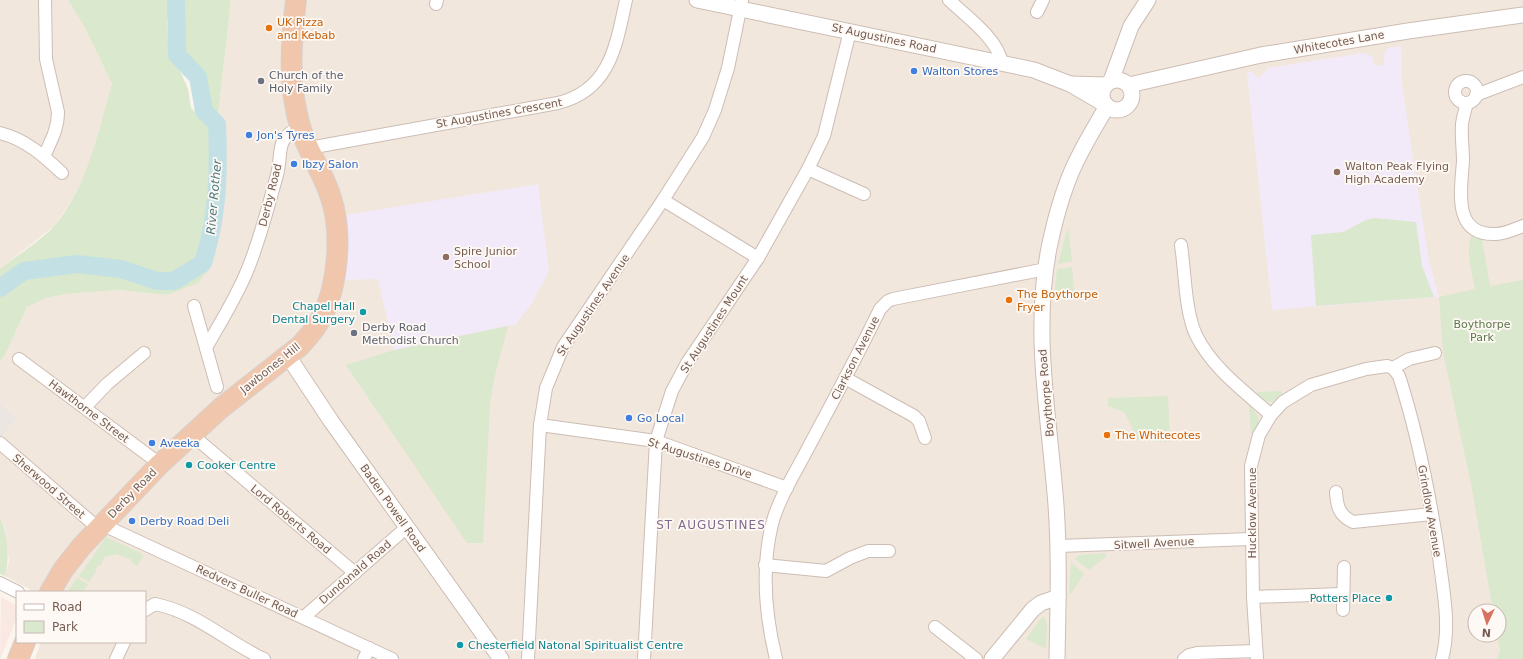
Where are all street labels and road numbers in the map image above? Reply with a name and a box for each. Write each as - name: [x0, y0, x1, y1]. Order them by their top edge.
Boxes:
- street label: St Augustines Road: [830, 21, 938, 56]
- street label: Whitecotes Lane: [1293, 28, 1386, 57]
- street label: St Augustines Crescent: [435, 96, 564, 131]
- street label: Derby Road: [256, 162, 285, 228]
- street label: St Augustines Avenue: [554, 252, 633, 359]
- street label: St Augustines Mount: [678, 272, 751, 376]
- street label: Clarkson Avenue: [829, 314, 882, 402]
- street label: Jawbones Hill: [237, 340, 303, 397]
- street label: Boythorpe Road: [1036, 348, 1057, 437]
- street label: Hawthorne Street: [46, 377, 132, 446]
- street label: St Augustines Drive: [646, 436, 754, 482]
- street label: Sherwood Street: [10, 451, 88, 522]
- street label: Baden Powell Road: [357, 462, 428, 555]
- street label: Grindlow Avenue: [1415, 464, 1444, 558]
- street label: Derby Road: [105, 466, 159, 521]
- street label: Hucklow Avenue: [1246, 467, 1259, 558]
- street label: Lord Roberts Road: [248, 482, 333, 557]
- street label: Sitwell Avenue: [1113, 535, 1195, 552]
- street label: Dundonald Road: [317, 538, 394, 607]
- street label: Redvers Buller Road: [194, 562, 300, 621]

